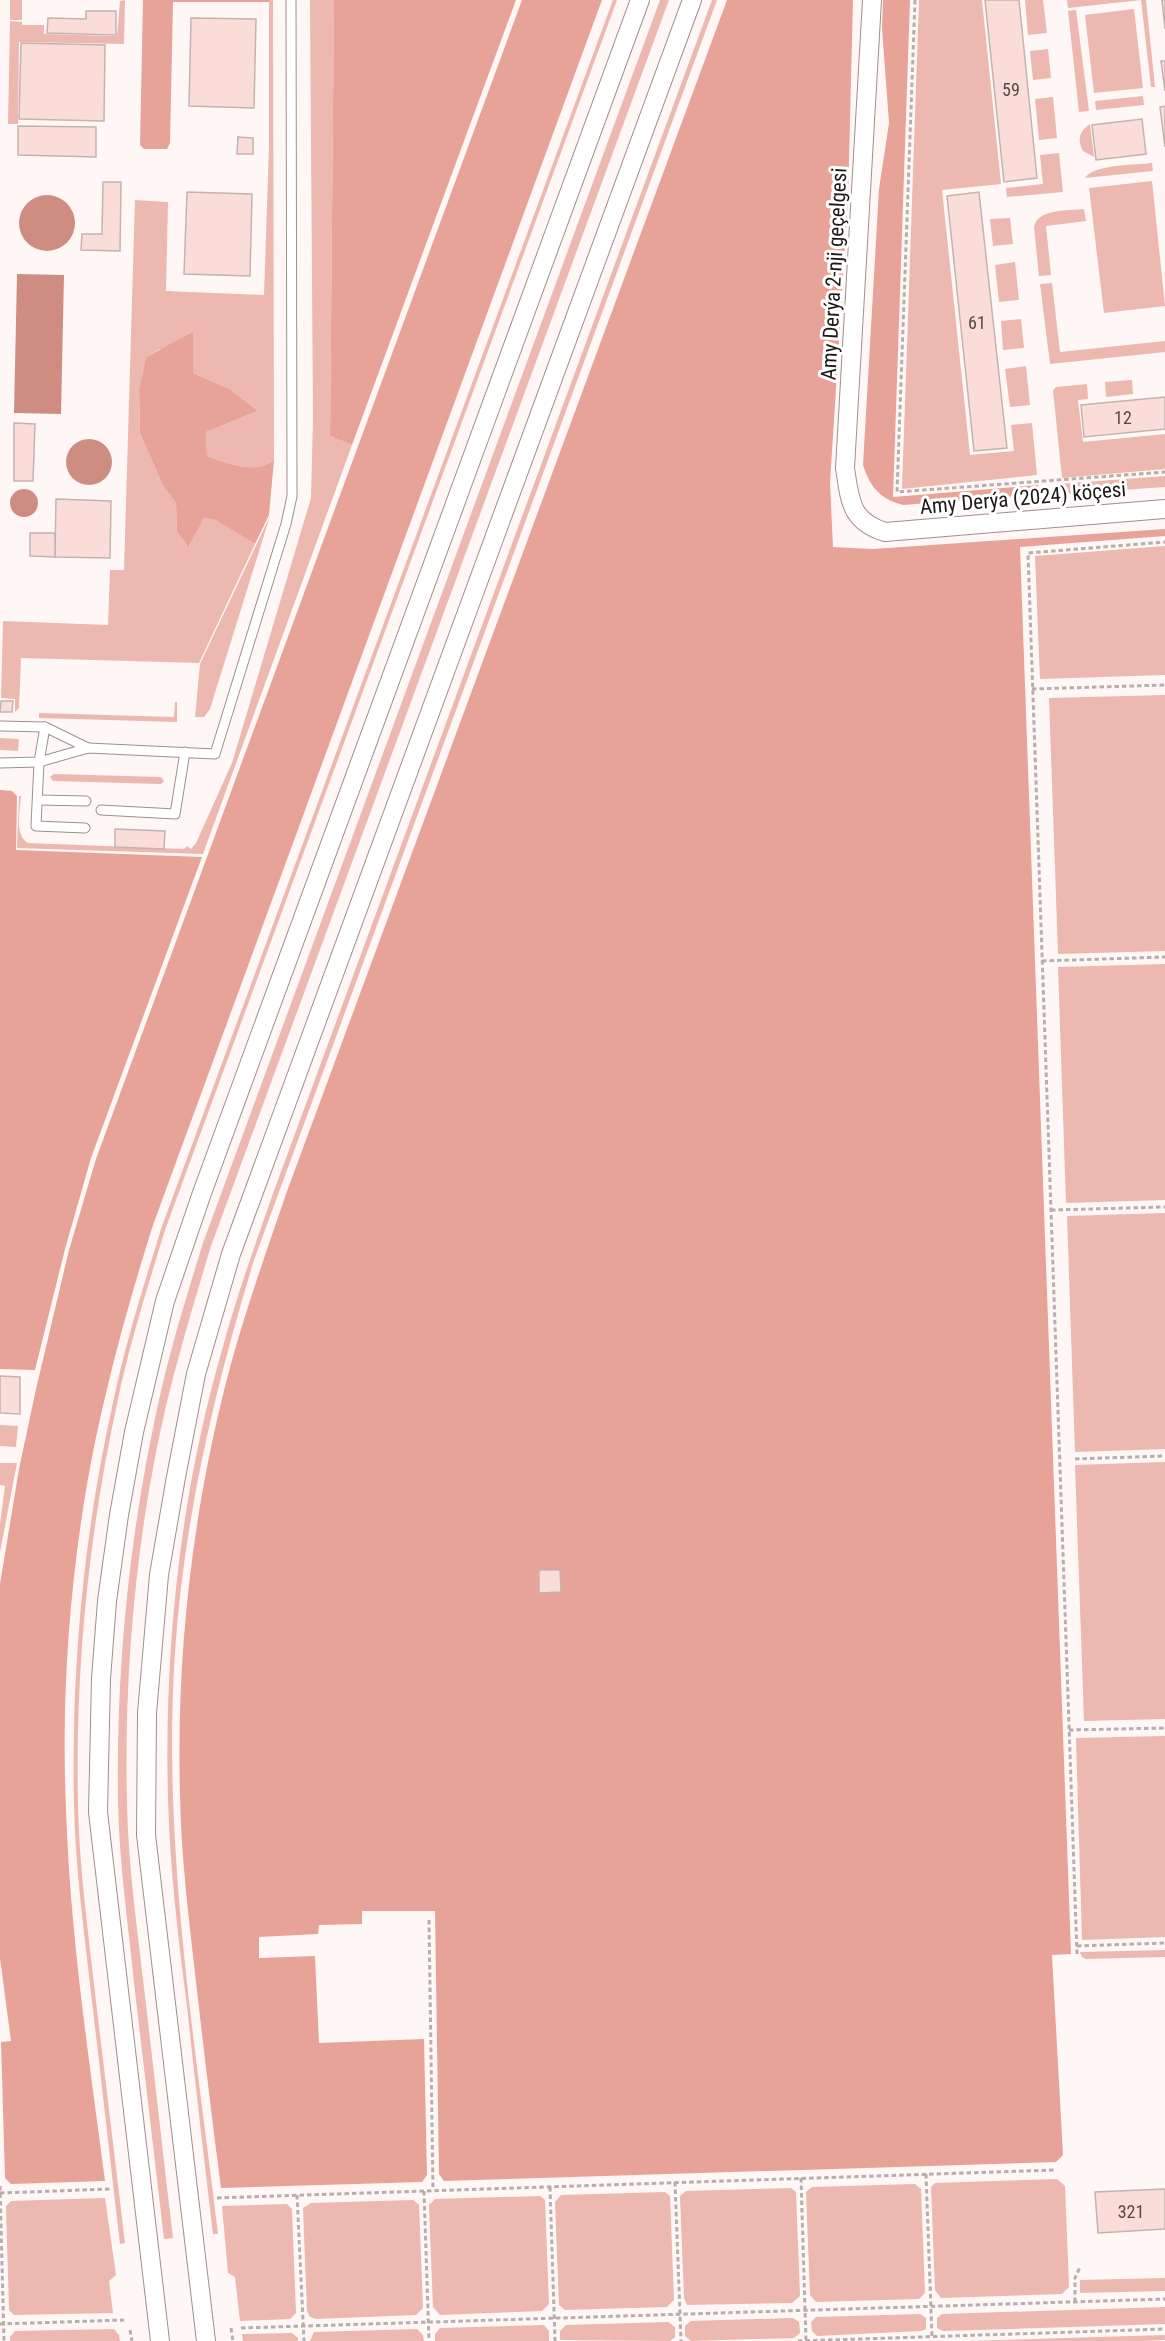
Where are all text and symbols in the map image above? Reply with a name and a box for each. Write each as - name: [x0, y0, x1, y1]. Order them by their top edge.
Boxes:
- house number: 59: [1002, 79, 1020, 100]
- street label: Amy Derýa 2-nji geçelgesi: [816, 167, 852, 381]
- house number: 61: [968, 312, 986, 333]
- house number: 12: [1114, 407, 1132, 428]
- street label: Amy Derýa (2024) köçesi: [919, 477, 1127, 519]
- house number: 321: [1118, 2201, 1144, 2222]

